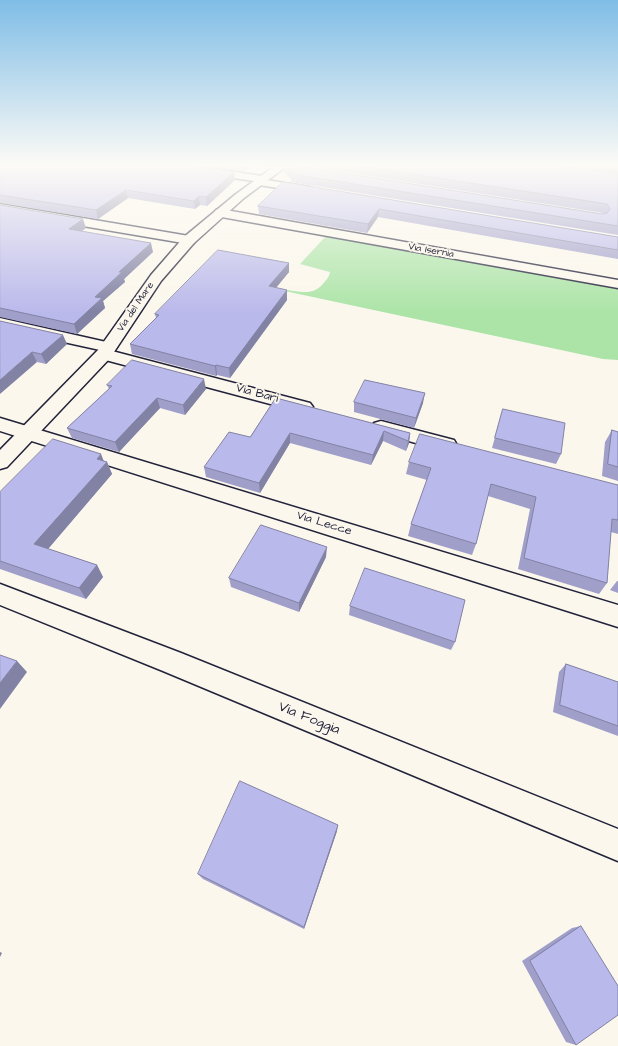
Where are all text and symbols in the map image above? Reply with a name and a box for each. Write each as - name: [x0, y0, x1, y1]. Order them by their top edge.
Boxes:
- street label: Via Isernia: [407, 241, 455, 261]
- street label: Via del Mare: [115, 280, 157, 334]
- street label: Via Bari: [234, 381, 280, 407]
- street label: Via Lecce: [295, 509, 353, 539]
- street label: Via Foggia: [276, 699, 342, 739]

